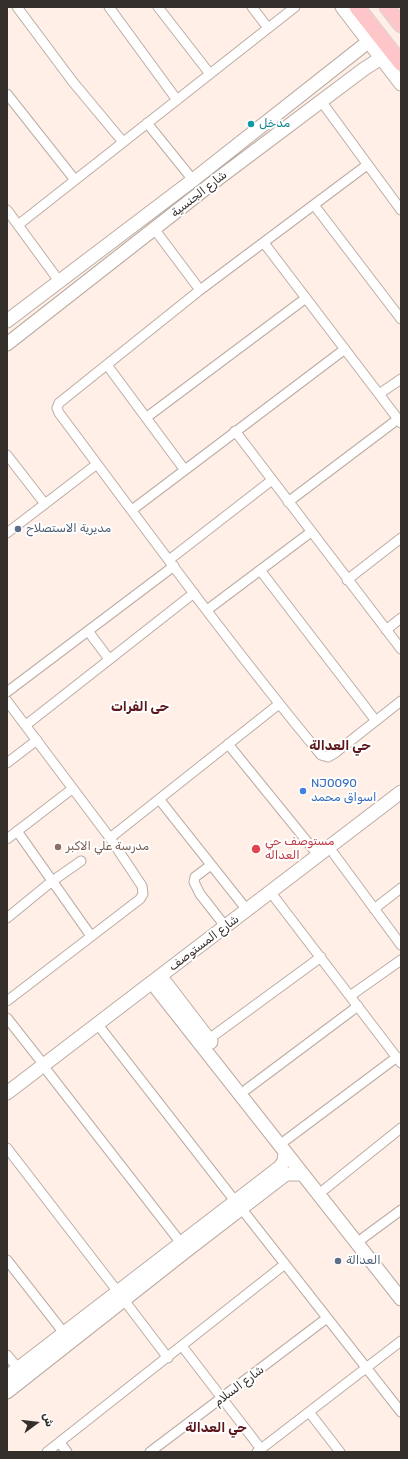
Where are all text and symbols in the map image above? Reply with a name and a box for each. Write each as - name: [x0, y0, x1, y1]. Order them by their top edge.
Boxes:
- place label: مدخل: [259, 117, 290, 131]
- marker: مدخل: [246, 119, 256, 129]
- street label: شارع الجنسية: [168, 168, 230, 220]
- place label: مديرية الاستصلاح: [26, 522, 111, 536]
- marker: مديرية الاستصلاح: [13, 524, 23, 534]
- district label: حی الفرات: [111, 699, 169, 715]
- district label: حي العدالة: [309, 738, 371, 754]
- place label: NJ0090 اسواق محمد: [311, 777, 376, 805]
- marker: NJ0090 اسواق محمد: [298, 786, 308, 796]
- place label: مستوصف حي العداله: [265, 835, 334, 863]
- place label: مدرسة علي الاكبر: [66, 840, 149, 854]
- marker: مدرسة علي الاكبر: [53, 842, 63, 852]
- marker: مستوصف حي العداله: [250, 843, 262, 855]
- street label: شارع المستوصف: [166, 912, 242, 974]
- place label: العدالة: [346, 1254, 381, 1268]
- marker: العدالة: [333, 1256, 343, 1266]
- street label: شارع السلام: [211, 1363, 267, 1409]
- north arrow: [16, 1403, 56, 1443]
- text: ش: [40, 1411, 56, 1428]
- district label: حي العدالة: [185, 1420, 247, 1436]

